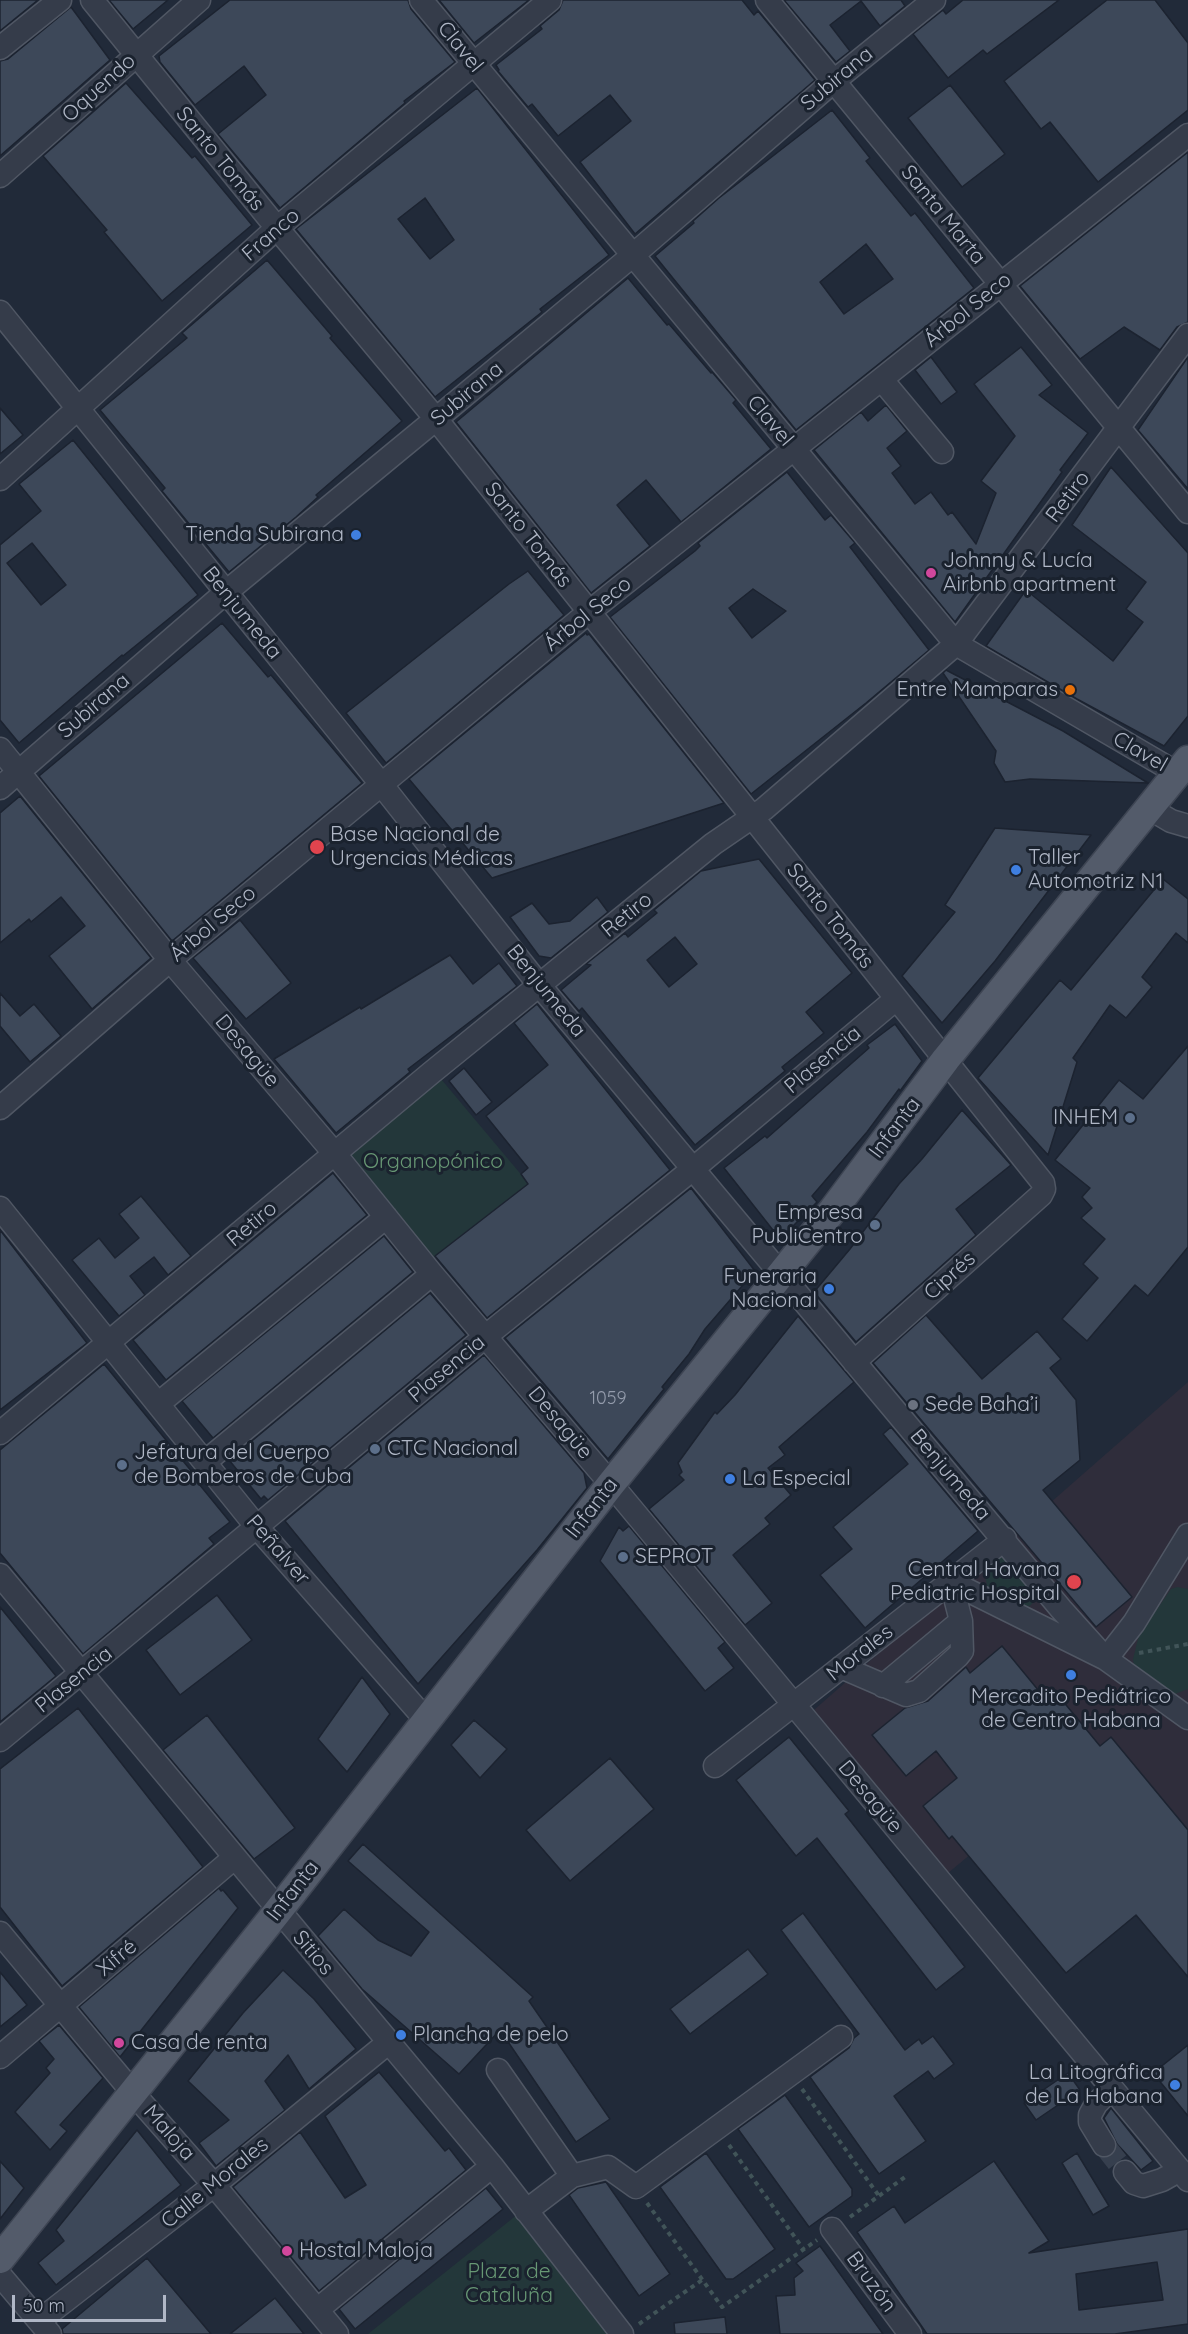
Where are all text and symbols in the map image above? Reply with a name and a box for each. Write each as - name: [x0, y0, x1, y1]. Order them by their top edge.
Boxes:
- street label: Clavel: [432, 16, 488, 78]
- street label: Subirana: [796, 42, 878, 116]
- street label: Oquendo: [57, 48, 141, 128]
- street label: Santo Tomás: [170, 102, 270, 216]
- street label: Santa Marta: [895, 160, 991, 270]
- street label: Franco: [237, 203, 305, 267]
- street label: Árbol Seco: [919, 267, 1017, 353]
- street label: Subirana: [426, 357, 508, 431]
- street label: Clavel: [741, 390, 799, 452]
- street label: Retiro: [1041, 466, 1095, 528]
- street label: Santo Tomás: [479, 477, 577, 593]
- place label: Tienda Subirana: [185, 522, 344, 548]
- marker: Tienda Subirana: [349, 528, 363, 542]
- place label: Johnny & Lucía Airbnb apartment: [943, 548, 1116, 598]
- street label: Benjumeda: [197, 562, 287, 664]
- marker: Johnny & Lucía Airbnb apartment: [924, 566, 938, 580]
- street label: Árbol Seco: [539, 571, 637, 657]
- street label: Subirana: [53, 668, 135, 744]
- place label: Entre Mamparas: [896, 677, 1058, 703]
- marker: Entre Mamparas: [1063, 683, 1077, 697]
- street label: Clavel: [1108, 726, 1172, 778]
- place label: Base Nacional de Urgencias Médicas: [330, 822, 513, 872]
- marker: Base Nacional de Urgencias Médicas: [308, 838, 326, 856]
- place label: Taller Automotriz N1: [1028, 845, 1163, 895]
- street label: Santo Tomás: [781, 858, 879, 974]
- marker: Taller Automotriz N1: [1009, 863, 1023, 877]
- street label: Árbol Seco: [165, 881, 261, 967]
- street label: Retiro: [597, 887, 657, 943]
- street label: Benjumeda: [501, 940, 591, 1042]
- street label: Desagüe: [210, 1010, 284, 1092]
- street label: Plasencia: [780, 1021, 866, 1099]
- street label: Infanta: [864, 1093, 926, 1163]
- place label: INHEM: [1053, 1105, 1118, 1131]
- marker: INHEM: [1123, 1111, 1137, 1125]
- park label: Organopónico: [363, 1149, 503, 1175]
- street label: Retiro: [222, 1196, 282, 1252]
- place label: Empresa PubliCentro: [751, 1200, 863, 1250]
- marker: Empresa PubliCentro: [868, 1218, 882, 1232]
- street label: Ciprés: [919, 1246, 981, 1306]
- place label: Funeraria Nacional: [724, 1264, 817, 1314]
- marker: Funeraria Nacional: [822, 1282, 836, 1296]
- street label: Plasencia: [404, 1330, 490, 1408]
- street label: Desagüe: [523, 1382, 597, 1464]
- house number: 1059: [589, 1388, 627, 1410]
- place label: Sede Baha’i: [925, 1392, 1039, 1418]
- marker: Sede Baha’i: [906, 1398, 920, 1412]
- street label: Benjumeda: [904, 1424, 996, 1526]
- place label: CTC Nacional: [387, 1436, 518, 1462]
- place label: Jefatura del Cuerpo de Bomberos de Cuba: [134, 1440, 352, 1490]
- marker: CTC Nacional: [368, 1442, 382, 1456]
- marker: Jefatura del Cuerpo de Bomberos de Cuba: [115, 1458, 129, 1472]
- place label: La Especial: [742, 1466, 851, 1492]
- marker: La Especial: [723, 1472, 737, 1486]
- street label: Infanta: [561, 1473, 623, 1543]
- street label: Peñalver: [241, 1510, 315, 1590]
- place label: SEPROT: [635, 1544, 713, 1570]
- marker: SEPROT: [616, 1550, 630, 1564]
- place label: Central Havana Pediatric Hospital: [890, 1557, 1060, 1607]
- marker: Central Havana Pediatric Hospital: [1065, 1573, 1083, 1591]
- street label: Morales: [822, 1619, 898, 1687]
- street label: Plasencia: [30, 1641, 118, 1719]
- marker: Mercadito Pediátrico de Centro Habana: [1064, 1668, 1078, 1682]
- place label: Mercadito Pediátrico de Centro Habana: [971, 1684, 1171, 1734]
- street label: Desagüe: [833, 1756, 907, 1838]
- street label: Infanta: [262, 1856, 324, 1926]
- street label: Sitios: [287, 1926, 339, 1980]
- street label: Xifré: [92, 1934, 142, 1982]
- place label: Plancha de pelo: [413, 2022, 569, 2048]
- marker: Plancha de pelo: [394, 2028, 408, 2042]
- place label: Casa de renta: [131, 2030, 268, 2056]
- marker: Casa de renta: [112, 2036, 126, 2050]
- place label: La Litográfica de La Habana: [1025, 2060, 1163, 2110]
- marker: La Litográfica de La Habana: [1168, 2078, 1182, 2092]
- street label: Maloja: [138, 2100, 200, 2166]
- street label: Calle Morales: [156, 2132, 274, 2234]
- place label: Hostal Maloja: [299, 2238, 433, 2264]
- marker: Hostal Maloja: [280, 2244, 294, 2258]
- street label: Bruzón: [841, 2247, 901, 2317]
- park label: Plaza de Cataluña: [465, 2259, 553, 2309]
- scale bar: [15, 2283, 170, 2321]
- text: 50 m: [23, 2294, 65, 2317]

